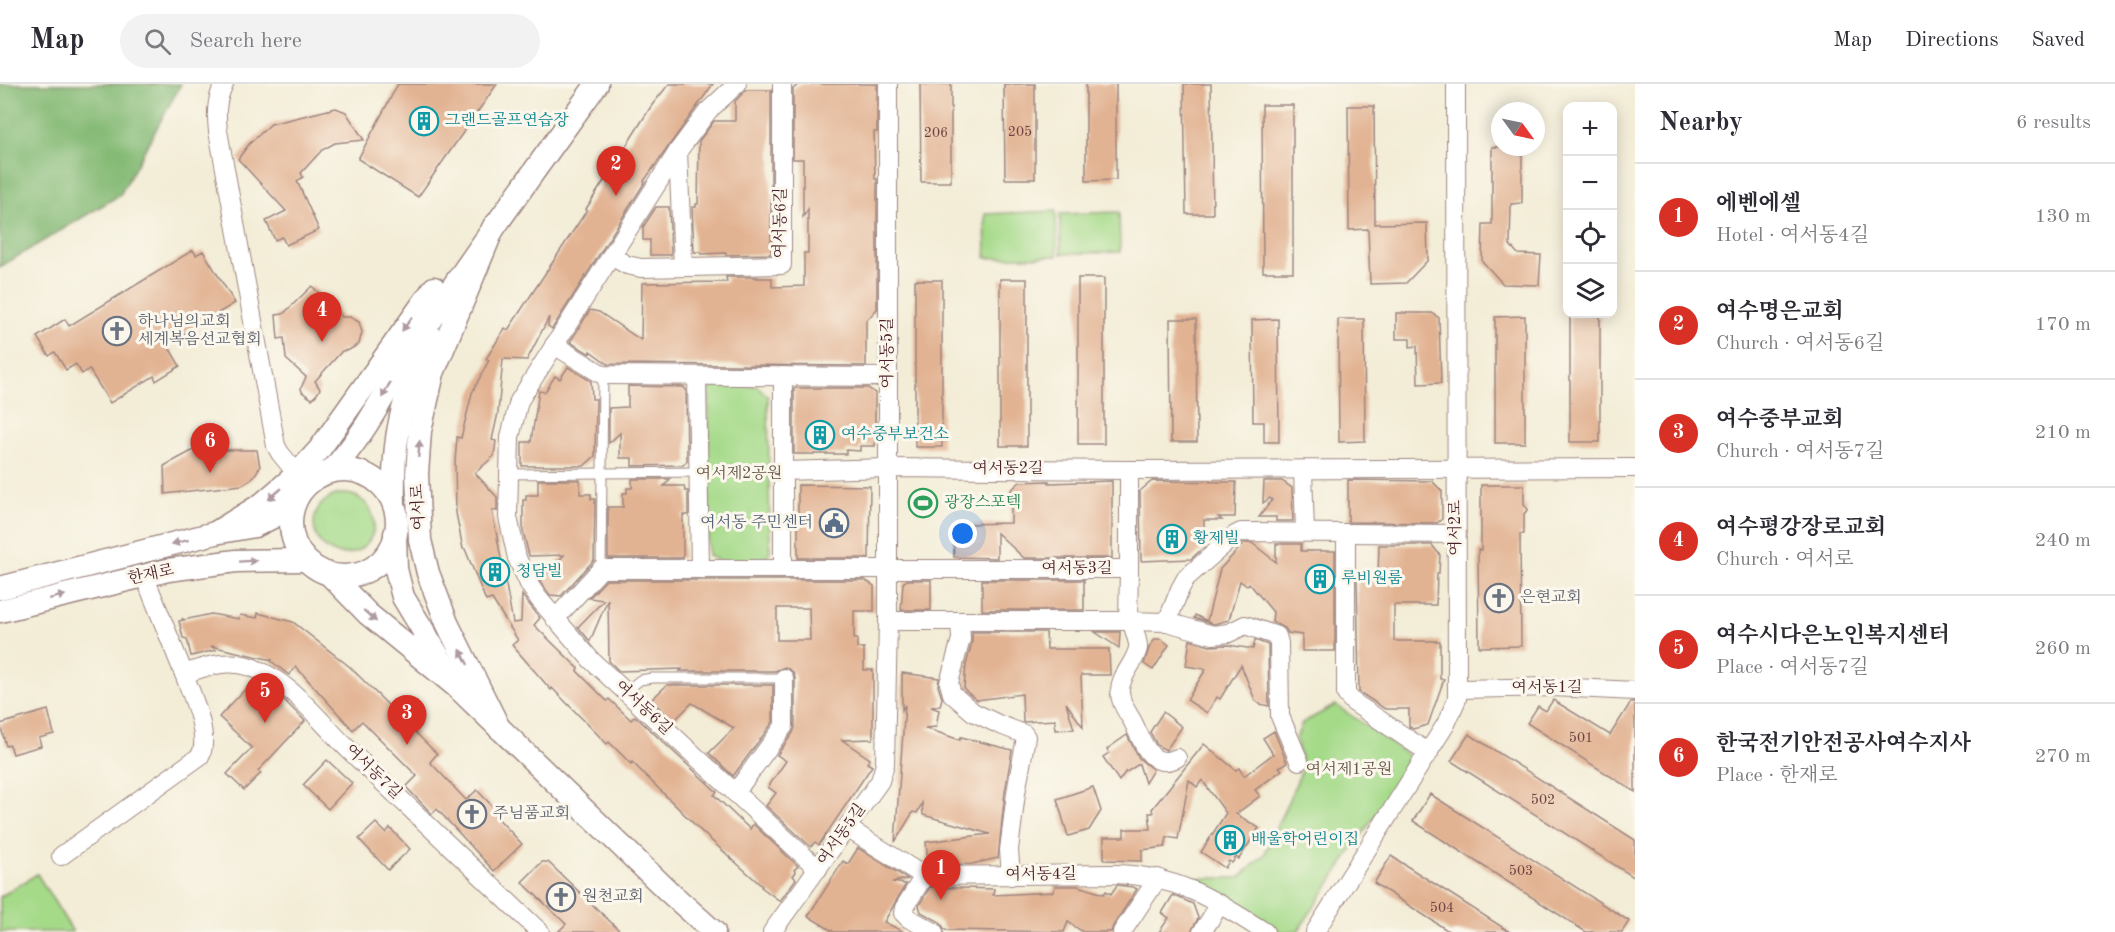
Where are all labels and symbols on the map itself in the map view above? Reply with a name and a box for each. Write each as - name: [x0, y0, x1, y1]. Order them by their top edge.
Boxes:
- north arrow: [1491, 102, 1545, 156]
- building icon: 그랜드골프연습장: [408, 105, 440, 137]
- place label: 그랜드골프연습장: [445, 111, 569, 129]
- house number: 205: [1008, 125, 1032, 139]
- house number: 206: [924, 126, 948, 140]
- pin: 2: [596, 147, 636, 196]
- street label: 여서동6길: [771, 187, 790, 259]
- pin: 4: [302, 292, 342, 342]
- place label: 하나님의교회 세계복음선교협회: [138, 313, 262, 348]
- church icon: 하나님의교회 세계복음선교협회: [101, 315, 133, 347]
- one-way arrow: [402, 317, 414, 332]
- street label: 여서동5길: [879, 317, 896, 389]
- one-way arrow: [381, 382, 391, 399]
- building icon: 여수중부보건소: [804, 419, 836, 451]
- pin: 6: [190, 424, 230, 473]
- place label: 여수중부보건소: [841, 425, 949, 443]
- one-way arrow: [414, 440, 423, 459]
- street label: 여서동2길: [972, 460, 1044, 477]
- park label: 여서제2공원: [696, 465, 782, 482]
- street label: 여서로: [409, 483, 428, 531]
- one-way arrow: [268, 487, 283, 500]
- sports icon: 광장스포텍: [907, 487, 939, 519]
- place label: 광장스포텍: [944, 494, 1021, 511]
- street label: 여서2로: [1447, 500, 1464, 556]
- public building icon: 여서동 주민센터: [818, 507, 850, 539]
- place label: 여서동 주민센터: [700, 514, 813, 531]
- your location: [948, 519, 977, 548]
- building icon: 황제빌: [1156, 523, 1188, 555]
- place label: 황제빌: [1193, 529, 1239, 547]
- one-way arrow: [171, 538, 189, 548]
- one-way arrow: [238, 556, 257, 565]
- building icon: 청담빌: [479, 556, 511, 588]
- street label: 여서동3길: [1041, 560, 1113, 577]
- street label: 한재로: [126, 561, 176, 588]
- place label: 청담빌: [516, 562, 562, 580]
- building icon: 루비원룸: [1304, 563, 1336, 595]
- place label: 루비원룸: [1341, 569, 1403, 587]
- church icon: 은현교회: [1483, 582, 1515, 614]
- place label: 은현교회: [1520, 589, 1582, 606]
- one-way arrow: [48, 591, 66, 601]
- one-way arrow: [363, 609, 378, 623]
- one-way arrow: [459, 648, 469, 666]
- pin: 5: [246, 674, 284, 723]
- street label: 여서동6길: [612, 677, 675, 738]
- street label: 여서동1길: [1511, 679, 1583, 696]
- pin: 3: [388, 696, 426, 745]
- house number: 501: [1569, 731, 1593, 745]
- street label: 여서동7길: [342, 741, 405, 802]
- park label: 여서제1공원: [1306, 761, 1392, 778]
- house number: 502: [1531, 793, 1555, 807]
- church icon: 주님품교회: [456, 798, 488, 830]
- street label: 여서동5길: [814, 801, 869, 869]
- place label: 주님품교회: [493, 804, 570, 822]
- building icon: 배울학어린이집: [1214, 824, 1246, 856]
- place label: 배울학어린이집: [1251, 831, 1359, 848]
- pin: 1: [922, 850, 960, 900]
- house number: 503: [1509, 864, 1533, 878]
- street label: 여서동4길: [1005, 865, 1077, 884]
- church icon: 원천교회: [545, 881, 577, 913]
- place label: 원천교회: [582, 888, 644, 905]
- house number: 504: [1430, 901, 1454, 915]

